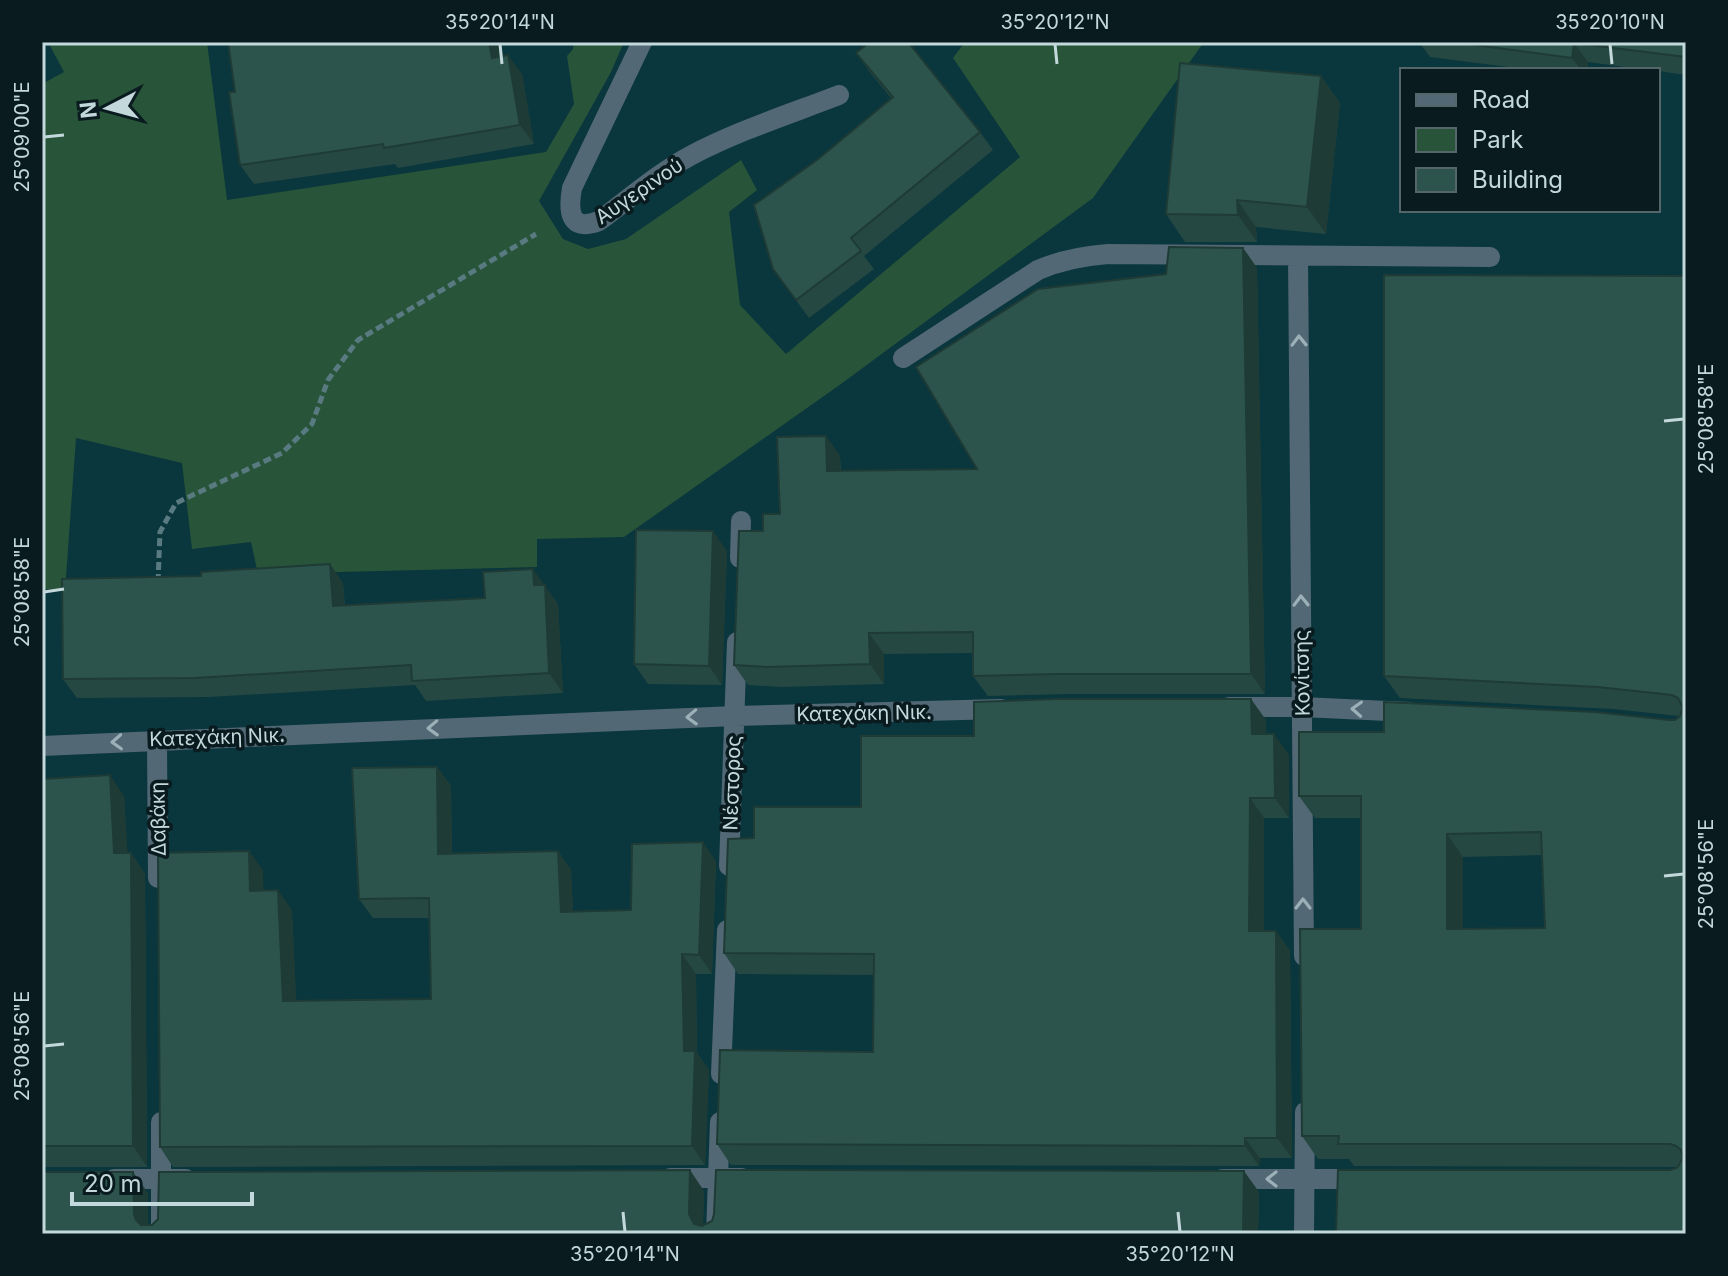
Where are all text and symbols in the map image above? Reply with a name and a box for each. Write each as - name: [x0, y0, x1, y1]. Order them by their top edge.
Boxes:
- text: 35°20'14"N: [445, 10, 555, 34]
- text: 35°20'12"N: [1000, 10, 1110, 34]
- text: 35°20'10"N: [1555, 10, 1665, 34]
- north arrow: [68, 68, 148, 148]
- legend: [1400, 68, 1660, 212]
- text: 25°09'00"E: [10, 81, 34, 193]
- text: Road: [1472, 85, 1530, 114]
- text: N: [74, 100, 102, 120]
- text: Park: [1472, 125, 1523, 154]
- street label: Αυγερινού: [591, 153, 687, 229]
- text: Building: [1472, 165, 1563, 194]
- one-way arrow: [1290, 334, 1308, 347]
- text: 25°08'58"E: [1694, 364, 1718, 474]
- text: 25°08'58"E: [10, 537, 34, 647]
- one-way arrow: [1292, 594, 1310, 607]
- street label: Κονίτσης: [1289, 630, 1315, 716]
- street label: Κατεχάκη Νικ.: [796, 700, 932, 726]
- one-way arrow: [1350, 701, 1363, 718]
- one-way arrow: [685, 709, 698, 726]
- one-way arrow: [426, 720, 439, 737]
- street label: Κατεχάκη Νικ.: [149, 723, 285, 751]
- one-way arrow: [110, 733, 123, 750]
- street label: Νέστορος: [718, 735, 746, 831]
- street label: Δαβάκη: [145, 782, 171, 856]
- text: 25°08'56"E: [1694, 819, 1718, 929]
- one-way arrow: [1294, 897, 1312, 910]
- text: 25°08'56"E: [10, 991, 34, 1101]
- scale bar: [72, 1156, 252, 1206]
- text: 20 m: [84, 1169, 142, 1198]
- one-way arrow: [1265, 1170, 1278, 1188]
- text: 35°20'14"N: [570, 1242, 680, 1266]
- text: 35°20'12"N: [1125, 1242, 1235, 1266]

